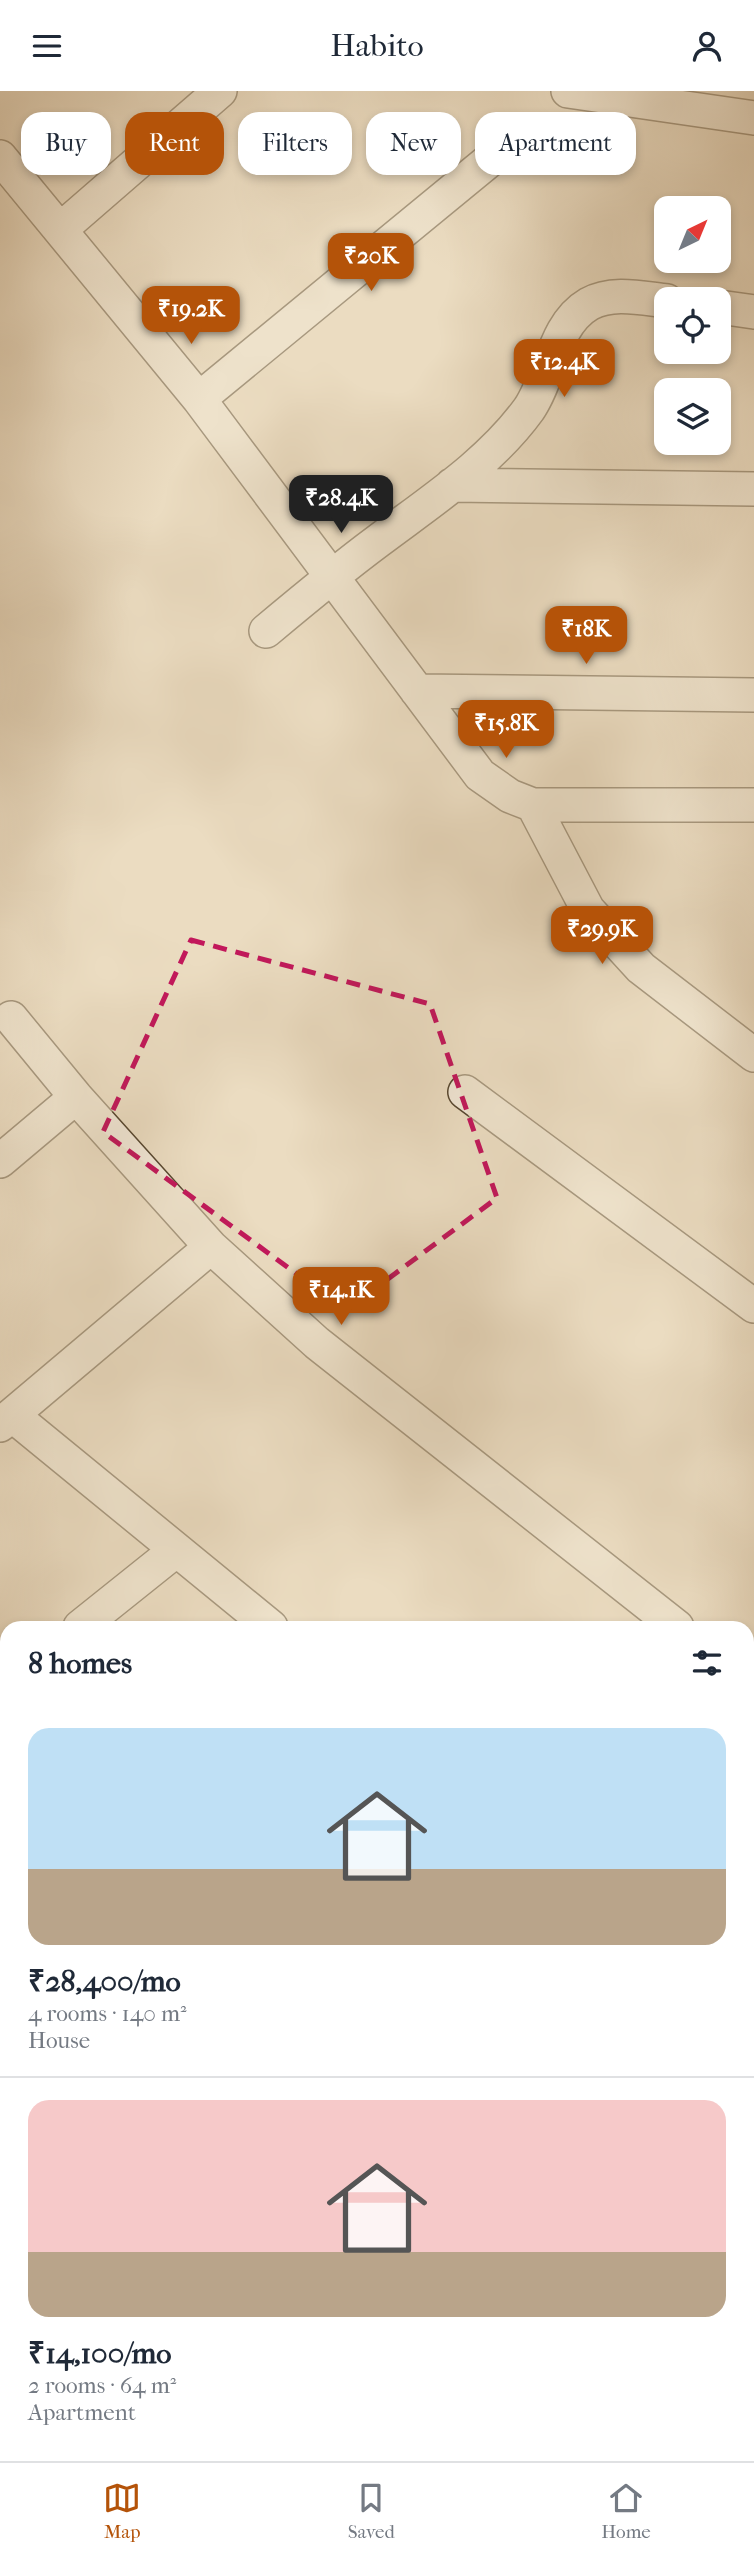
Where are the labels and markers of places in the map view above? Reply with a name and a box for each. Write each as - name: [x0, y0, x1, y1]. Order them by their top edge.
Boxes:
- pin: ₹20K: [330, 233, 412, 293]
- pin: ₹19.2K: [134, 287, 248, 346]
- pin: ₹12.4K: [507, 339, 621, 399]
- pin: ₹28.4K: [284, 475, 398, 535]
- pin: ₹18K: [545, 607, 627, 666]
- pin: ₹15.8K: [449, 701, 563, 760]
- pin: ₹29.9K: [545, 907, 659, 966]
- pin: ₹14.1K: [284, 1267, 398, 1327]

